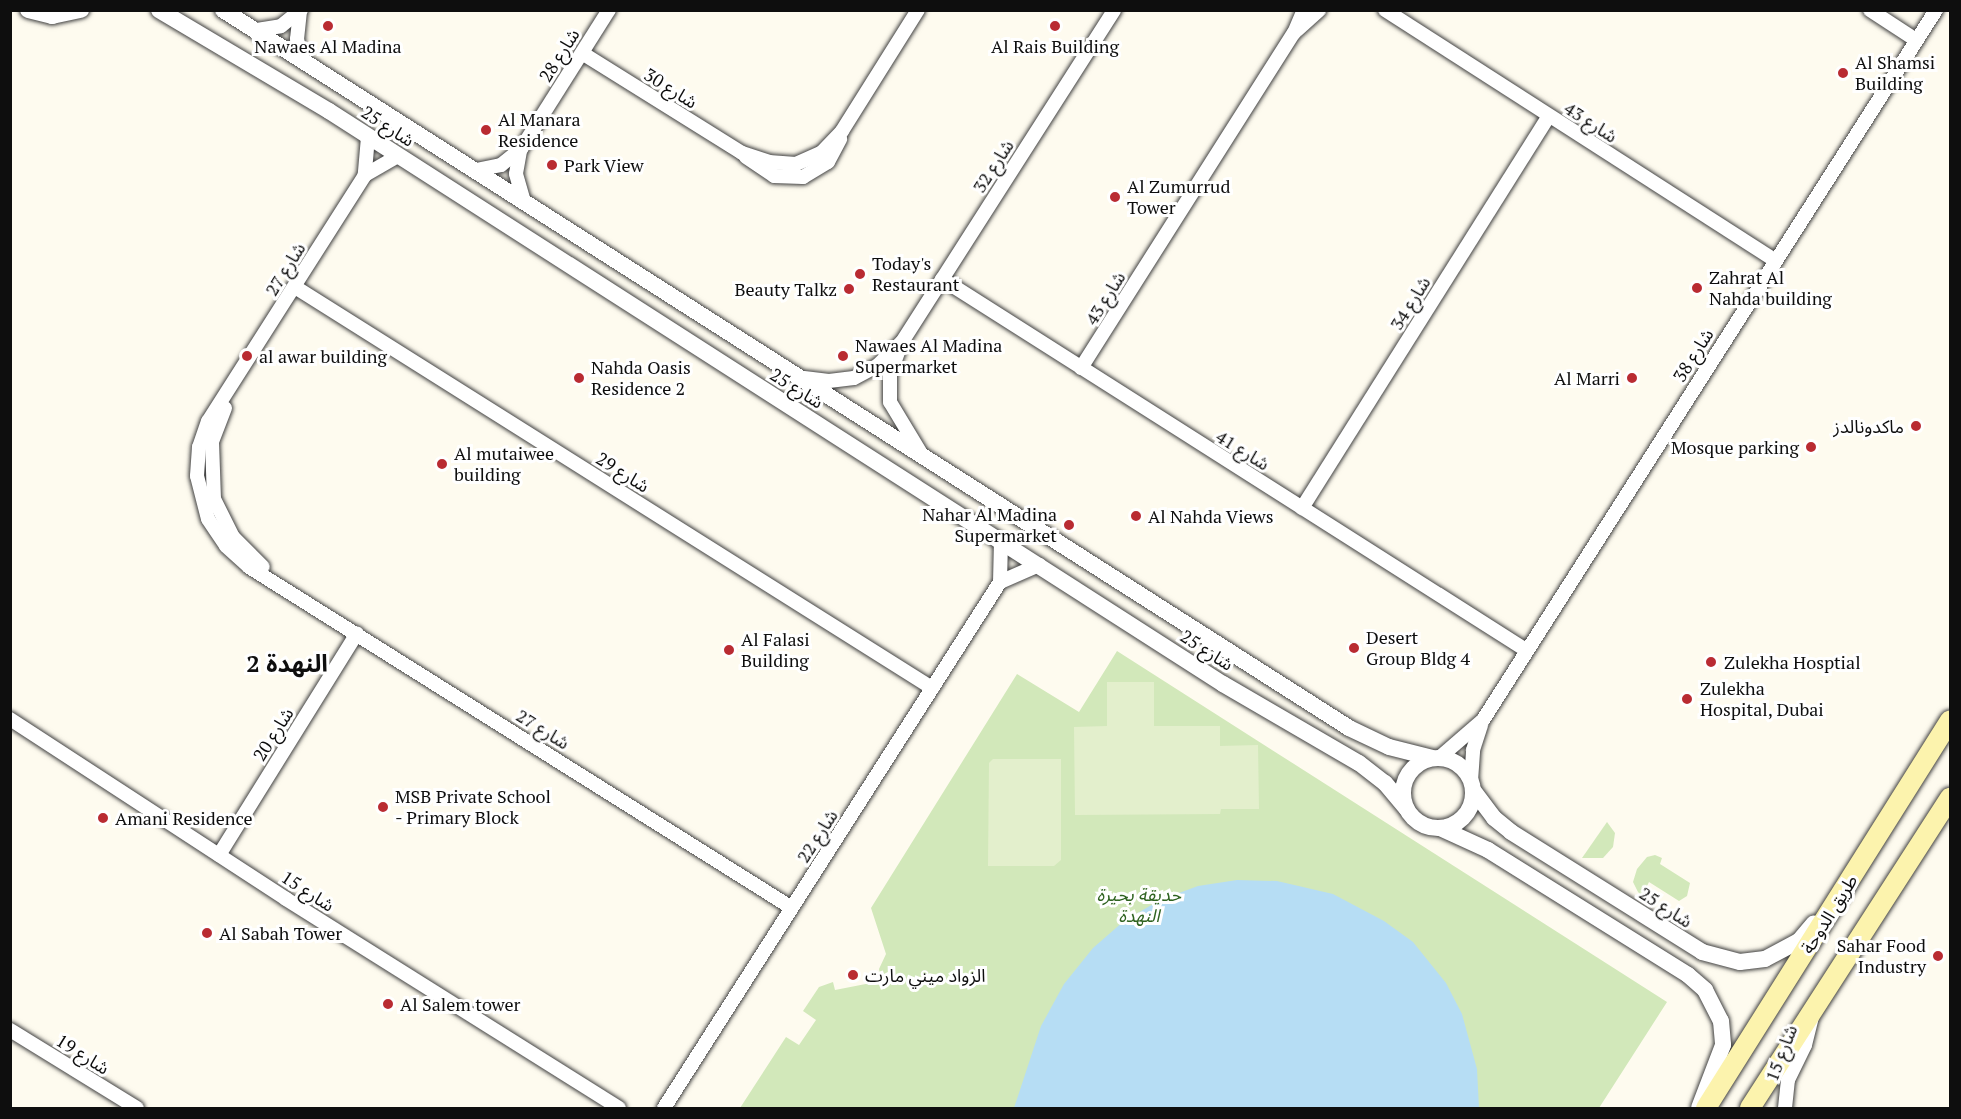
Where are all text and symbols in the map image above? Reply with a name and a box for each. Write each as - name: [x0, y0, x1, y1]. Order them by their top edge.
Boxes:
- marker: Nawaes Al Madina: [321, 19, 335, 33]
- marker: Al Rais Building: [1048, 19, 1062, 33]
- street label: شارع 28: [534, 24, 584, 86]
- place label: Nawaes Al Madina: [254, 35, 402, 57]
- place label: Al Rais Building: [991, 35, 1119, 57]
- place label: Al Shamsi Building: [1855, 52, 1935, 94]
- street label: شارع 30: [640, 63, 702, 113]
- marker: Al Shamsi Building: [1836, 66, 1850, 80]
- street label: شارع 43: [1561, 97, 1621, 147]
- street label: شارع 25: [358, 101, 418, 151]
- place label: Al Manara Residence: [498, 109, 581, 152]
- marker: Al Manara Residence: [479, 123, 493, 137]
- street label: شارع 32: [968, 136, 1018, 196]
- place label: Park View: [564, 154, 644, 176]
- marker: Park View: [545, 158, 559, 172]
- place label: Al Zumurrud Tower: [1127, 176, 1230, 219]
- marker: Al Zumurrud Tower: [1108, 190, 1122, 204]
- street label: شارع 27: [260, 238, 310, 300]
- place label: Today's Restaurant: [872, 253, 959, 296]
- marker: Today's Restaurant: [853, 267, 867, 281]
- street label: شارع 43: [1080, 267, 1130, 329]
- place label: Zahrat Al Nahda building: [1709, 267, 1832, 310]
- street label: شارع 34: [1385, 272, 1435, 334]
- place label: Beauty Talkz: [734, 278, 837, 300]
- marker: Zahrat Al Nahda building: [1690, 281, 1704, 295]
- marker: Beauty Talkz: [842, 282, 856, 296]
- street label: شارع 38: [1668, 324, 1718, 386]
- place label: Nawaes Al Madina Supermarket: [855, 335, 1003, 378]
- place label: al awar building: [259, 345, 387, 367]
- marker: al awar building: [240, 349, 254, 363]
- marker: Nawaes Al Madina Supermarket: [836, 349, 850, 363]
- place label: Nahda Oasis Residence 2: [591, 357, 691, 400]
- street label: شارع 25: [766, 363, 828, 413]
- place label: Al Marri: [1554, 367, 1620, 389]
- marker: Nahda Oasis Residence 2: [572, 371, 586, 385]
- marker: Al Marri: [1625, 371, 1639, 385]
- place label: ماكدونالدز: [1833, 415, 1904, 437]
- marker: ماكدونالدز: [1909, 419, 1923, 433]
- street label: شارع 41: [1212, 425, 1274, 475]
- place label: Mosque parking: [1671, 436, 1799, 458]
- marker: Mosque parking: [1804, 440, 1818, 454]
- place label: Al mutaiwee building: [454, 443, 554, 486]
- street label: شارع 29: [592, 447, 654, 497]
- marker: Al mutaiwee building: [435, 457, 449, 471]
- place label: Nahar Al Madina Supermarket: [922, 504, 1057, 546]
- place label: Al Nahda Views: [1148, 505, 1274, 527]
- marker: Al Nahda Views: [1129, 509, 1143, 523]
- marker: Nahar Al Madina Supermarket: [1062, 518, 1076, 532]
- street label: شارع 25: [1177, 625, 1237, 675]
- place label: Desert Group Bldg 4: [1366, 627, 1470, 670]
- place label: Al Falasi Building: [741, 629, 810, 672]
- marker: Desert Group Bldg 4: [1347, 641, 1361, 655]
- marker: Al Falasi Building: [722, 643, 736, 657]
- district label: النهدة 2: [246, 650, 328, 678]
- place label: Zulekha Hosptial: [1724, 651, 1861, 673]
- marker: Zulekha Hosptial: [1702, 653, 1720, 671]
- place label: Zulekha Hospital, Dubai: [1700, 678, 1825, 720]
- marker: Zulekha Hospital, Dubai: [1678, 690, 1696, 708]
- street label: شارع 20: [248, 703, 298, 765]
- street label: شارع 27: [512, 704, 574, 754]
- place label: MSB Private School - Primary Block: [395, 786, 551, 828]
- marker: MSB Private School - Primary Block: [376, 800, 390, 814]
- street label: شارع 22: [792, 806, 842, 866]
- place label: Amani Residence: [115, 807, 253, 829]
- marker: Amani Residence: [96, 811, 110, 825]
- street label: شارع 15: [278, 866, 338, 916]
- street label: طريق الدوحة: [1796, 871, 1862, 957]
- street label: شارع 25: [1636, 882, 1696, 932]
- park label: حديقة بحيرة النهدة: [1097, 884, 1181, 926]
- place label: Al Sabah Tower: [219, 922, 342, 944]
- marker: Al Sabah Tower: [200, 926, 214, 940]
- place label: Sahar Food Industry: [1837, 935, 1926, 978]
- marker: Sahar Food Industry: [1931, 949, 1945, 963]
- place label: الزواد ميني مارت: [865, 964, 986, 986]
- marker: الزواد ميني مارت: [846, 968, 860, 982]
- place label: Al Salem tower: [400, 993, 520, 1015]
- marker: Al Salem tower: [381, 997, 395, 1011]
- street label: شارع 15: [1760, 1022, 1802, 1084]
- street label: شارع 19: [52, 1029, 114, 1079]

